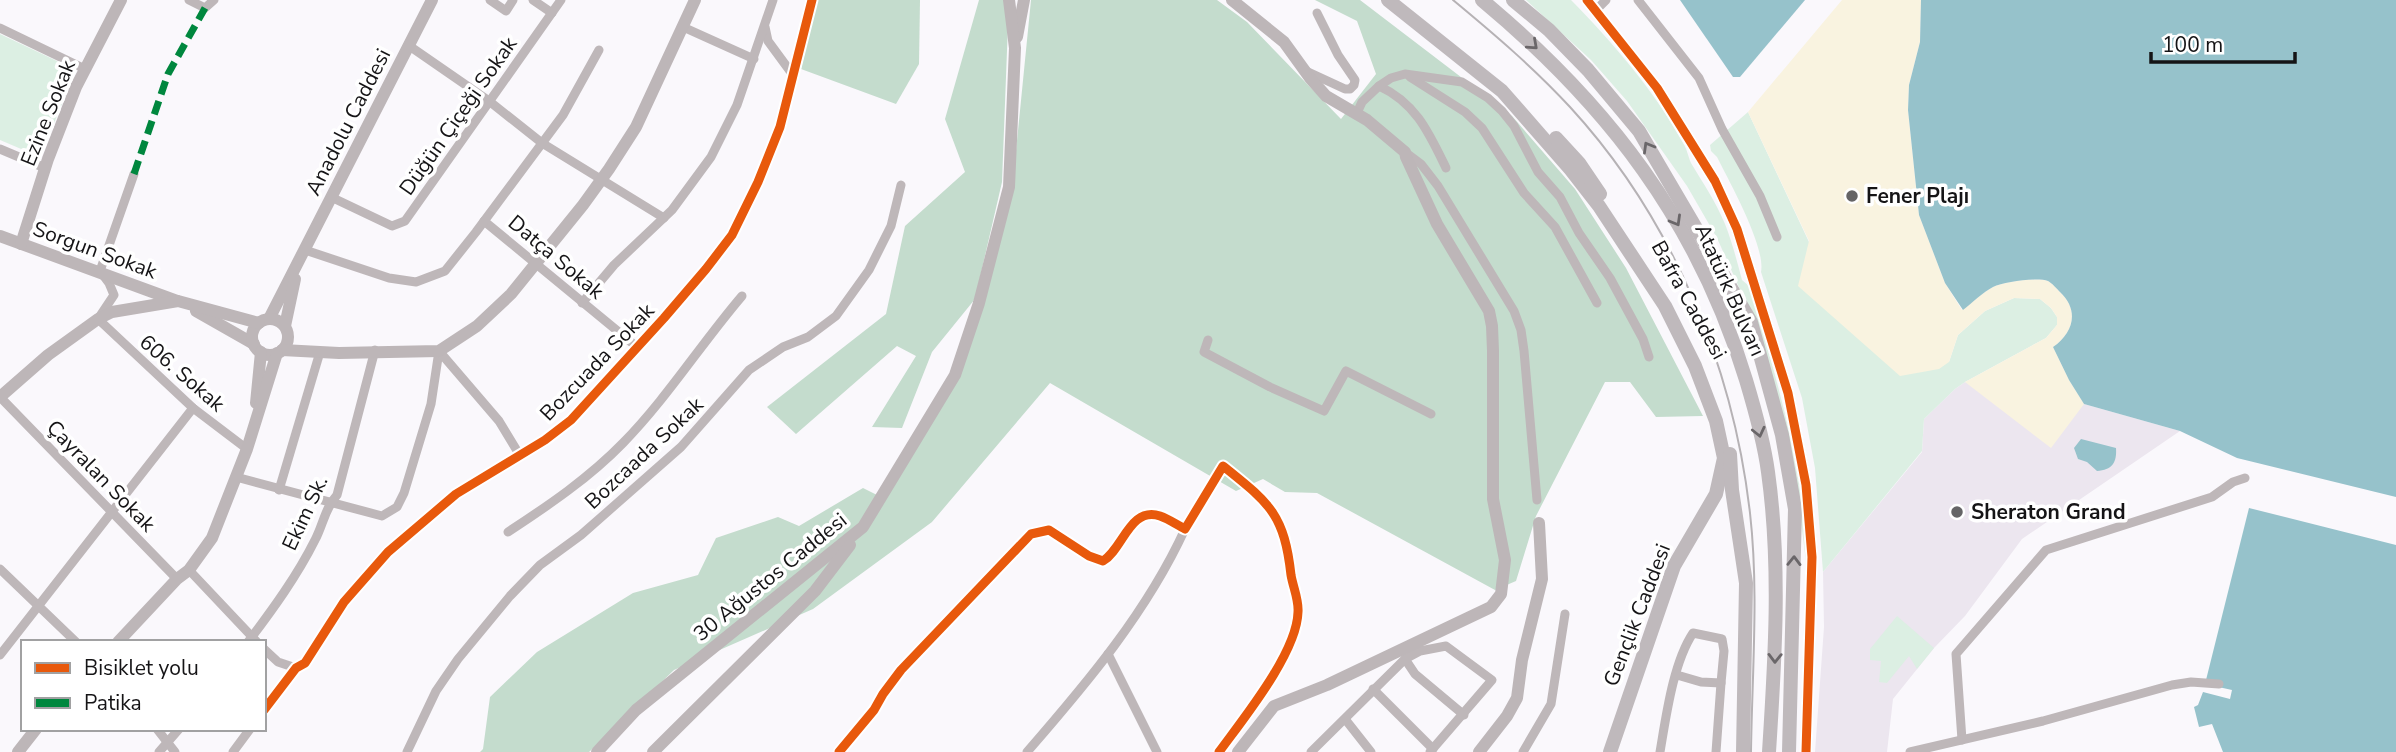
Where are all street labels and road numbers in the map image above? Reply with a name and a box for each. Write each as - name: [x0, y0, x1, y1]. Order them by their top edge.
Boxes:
- street label: Düğün Çiçeği Sokak: [393, 31, 524, 201]
- street label: Anadolu Caddesi: [299, 44, 397, 200]
- street label: Ezine Sokak: [14, 55, 82, 170]
- street label: Datça Sokak: [502, 209, 610, 306]
- street label: Sorgun Sokak: [29, 215, 161, 286]
- street label: Atatürk Bulvarı: [1688, 219, 1772, 361]
- street label: Bafra Caddesi: [1645, 236, 1733, 364]
- street label: Bozcuada Sokak: [534, 297, 661, 427]
- street label: 606. Sokak: [133, 328, 231, 418]
- street label: Bozcaada Sokak: [579, 390, 710, 515]
- street label: Çayralan Sokak: [40, 414, 162, 538]
- street label: Ekim Sk.: [276, 471, 334, 555]
- street label: 30 Ağustos Caddesi: [687, 506, 853, 648]
- street label: Gençlik Caddesi: [1597, 540, 1677, 690]

